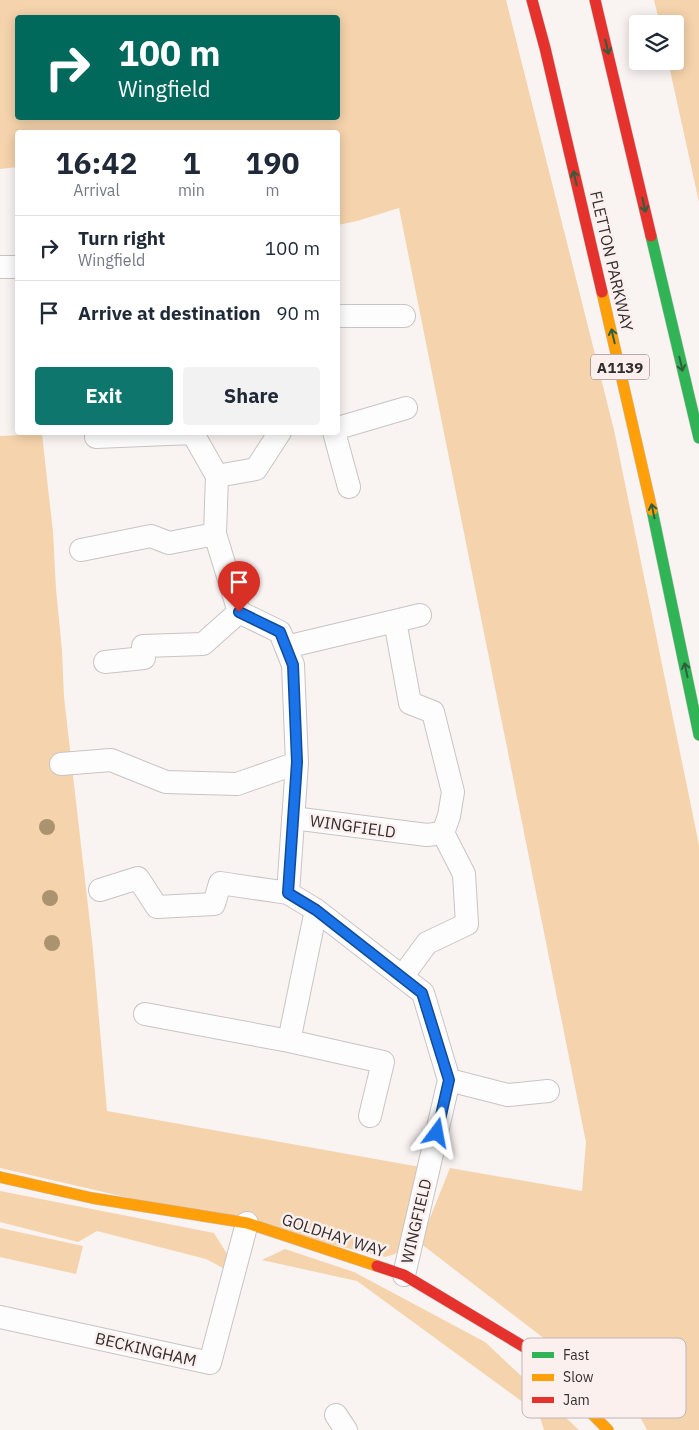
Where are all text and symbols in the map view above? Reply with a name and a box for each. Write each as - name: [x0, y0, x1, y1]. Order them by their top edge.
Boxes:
- map controls: [629, 15, 684, 70]
- button: layers: [629, 15, 684, 70]
- text: 100 m: [118, 30, 221, 76]
- icon: right: [35, 35, 100, 100]
- one-way arrow: [603, 39, 612, 55]
- text: Wingfield: [118, 74, 211, 103]
- text: 16:42: [56, 143, 137, 182]
- text: 1: [182, 143, 200, 182]
- text: 190: [245, 143, 299, 182]
- one-way arrow: [570, 170, 579, 186]
- text: Arrival: [73, 180, 120, 200]
- text: min: [178, 180, 205, 200]
- text: m: [265, 180, 279, 200]
- street label: FLETTON PARKWAY: [586, 189, 638, 334]
- one-way arrow: [640, 197, 649, 213]
- text: Turn right: [78, 226, 165, 250]
- icon: right: [35, 234, 63, 262]
- text: 100 m: [265, 236, 320, 260]
- text: Wingfield: [78, 250, 145, 270]
- icon: arrive: [35, 299, 63, 327]
- text: Arrive at destination: [78, 301, 261, 325]
- text: 90 m: [276, 301, 320, 325]
- one-way arrow: [608, 328, 617, 344]
- road number: A1139: [591, 354, 649, 380]
- one-way arrow: [677, 355, 687, 371]
- button: Exit: [35, 367, 173, 425]
- button: Share: [183, 367, 320, 425]
- one-way arrow: [647, 504, 657, 520]
- pin: [218, 561, 260, 612]
- icon: arrive: [225, 568, 253, 596]
- one-way arrow: [680, 663, 690, 679]
- street label: WINGFIELD: [309, 810, 397, 842]
- position arrow: [410, 1106, 462, 1158]
- street label: WINGFIELD: [397, 1177, 435, 1265]
- street label: GOLDHAY WAY: [279, 1209, 389, 1261]
- street label: BECKINGHAM: [93, 1328, 199, 1370]
- legend: [522, 1338, 686, 1418]
- text: Fast: [563, 1346, 589, 1364]
- text: Slow: [563, 1368, 594, 1386]
- text: Jam: [563, 1391, 590, 1409]

